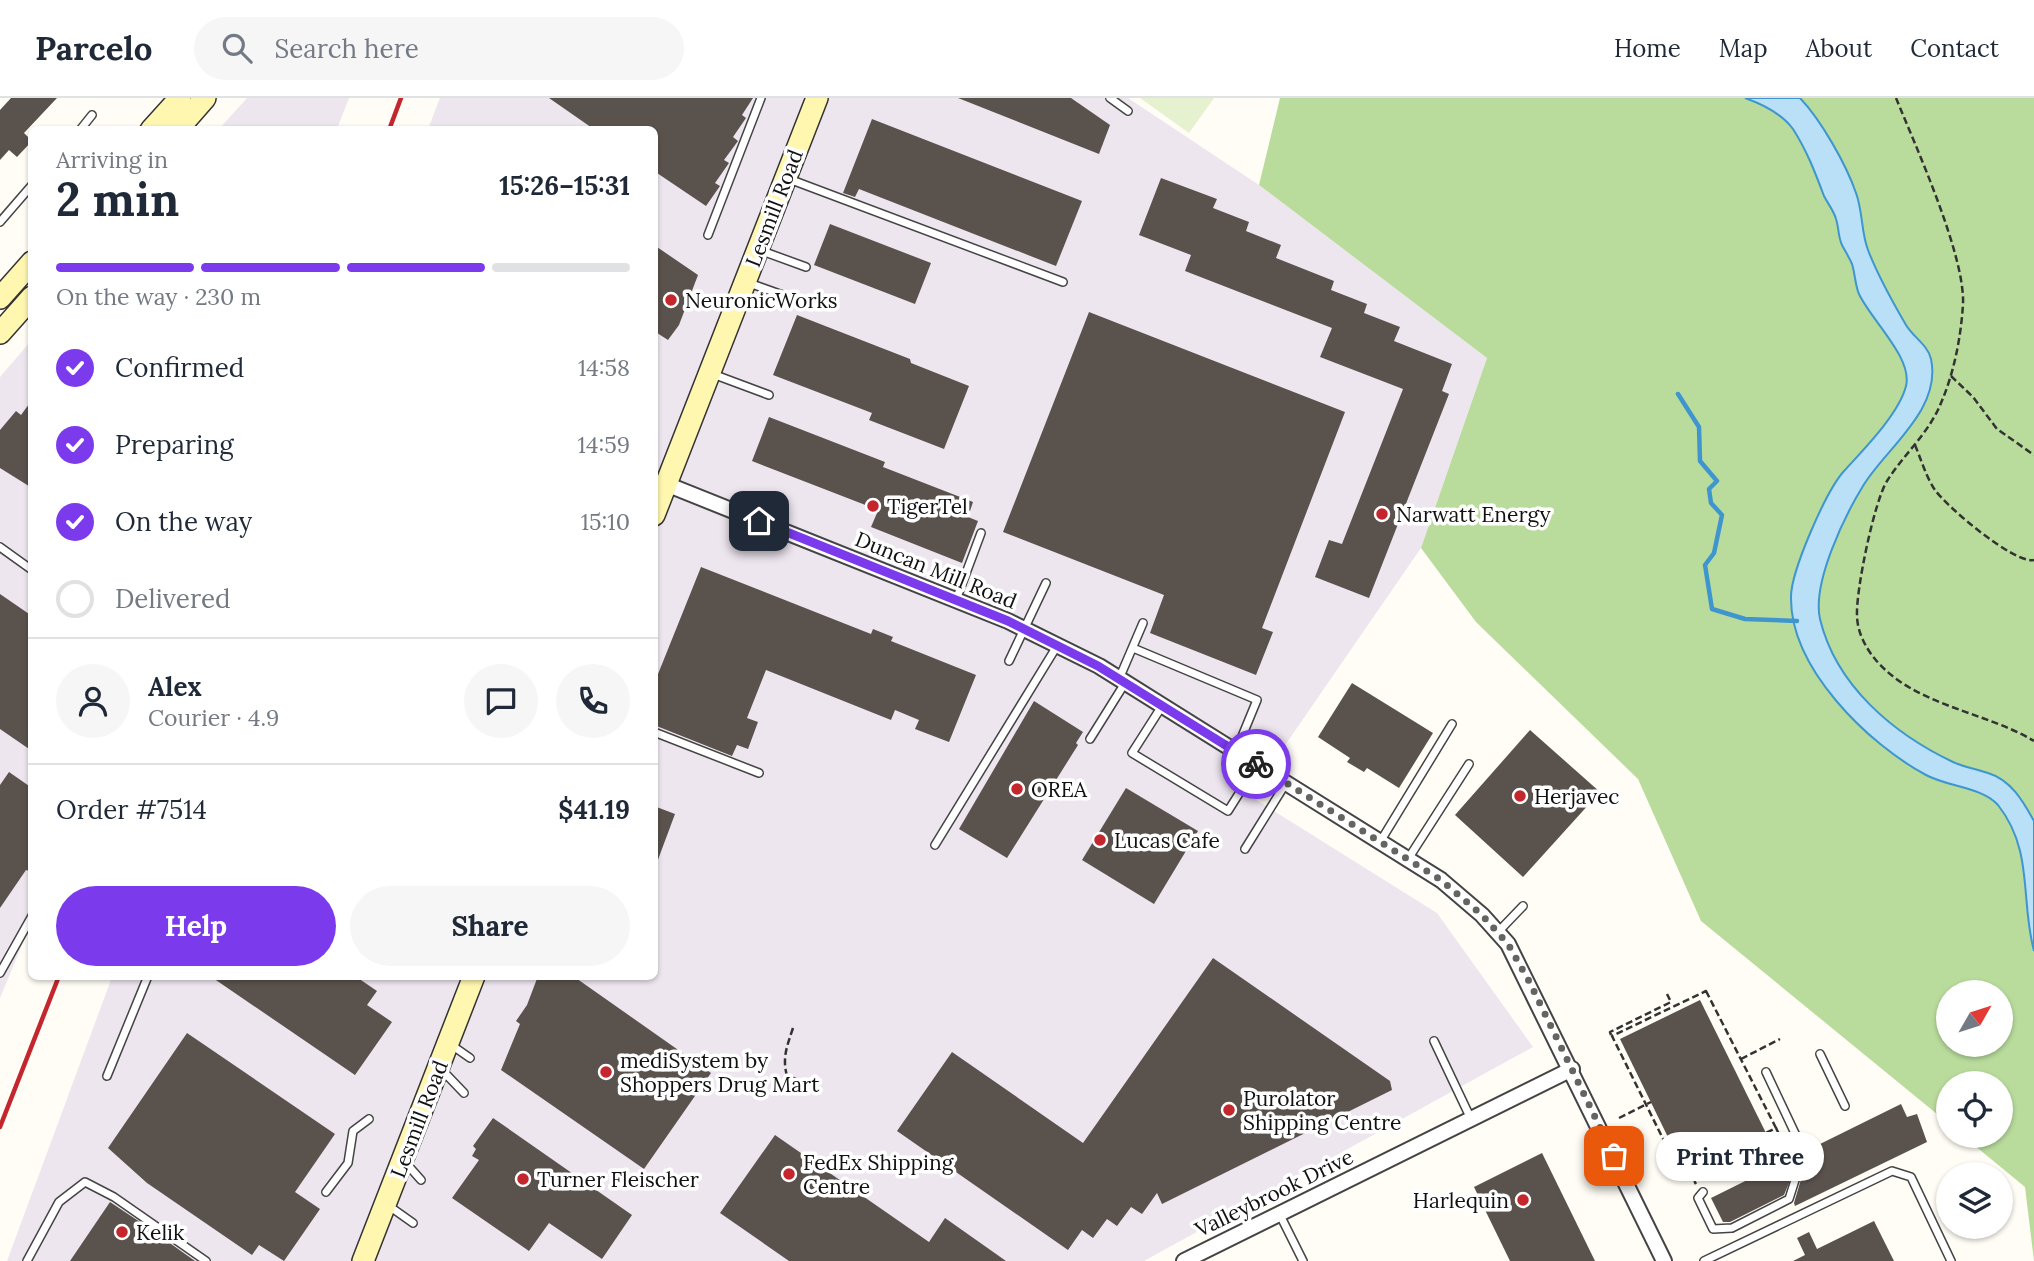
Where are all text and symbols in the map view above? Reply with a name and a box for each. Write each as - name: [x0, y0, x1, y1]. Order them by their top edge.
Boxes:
- search box: [194, 17, 684, 80]
- text: Parcelo: [35, 27, 152, 69]
- icon: search: [218, 29, 256, 67]
- text: Search here: [274, 32, 419, 65]
- text: Home: [1614, 33, 1681, 64]
- text: Map: [1719, 33, 1768, 64]
- text: About: [1806, 33, 1872, 64]
- text: Contact: [1910, 33, 1999, 64]
- text: Arriving in: [56, 145, 168, 174]
- street label: Lesmill Road: [739, 145, 809, 271]
- text: 15:26–15:31: [499, 169, 630, 202]
- text: 2 min: [56, 170, 179, 229]
- text: On the way · 230 m: [56, 282, 261, 311]
- place label: NeuronicWorks: [685, 287, 837, 314]
- marker: NeuronicWorks: [663, 292, 679, 308]
- icon: check: [56, 349, 94, 387]
- text: Confirmed: [115, 351, 244, 384]
- text: 14:58: [578, 353, 630, 382]
- icon: check: [56, 426, 94, 464]
- text: Preparing: [115, 428, 234, 461]
- text: 14:59: [578, 430, 630, 459]
- pin: [729, 491, 789, 551]
- place label: TigerTel: [887, 493, 968, 520]
- marker: TigerTel: [865, 498, 881, 514]
- place label: Narwatt Energy: [1396, 501, 1551, 528]
- icon: home: [740, 502, 778, 540]
- icon: check: [56, 503, 94, 541]
- text: On the way: [115, 505, 252, 538]
- marker: Narwatt Energy: [1374, 506, 1390, 522]
- text: 15:10: [581, 507, 630, 536]
- street label: Duncan Mill Road: [851, 525, 1021, 615]
- text: Delivered: [115, 582, 231, 615]
- button: person: [56, 664, 130, 738]
- button: chat: [464, 664, 538, 738]
- button: phone: [556, 664, 630, 738]
- text: Alex: [148, 670, 202, 703]
- text: Courier · 4.9: [148, 703, 279, 732]
- courier: [1221, 729, 1291, 799]
- icon: bike: [1237, 745, 1275, 783]
- place label: OREA: [1031, 776, 1088, 803]
- marker: OREA: [1009, 781, 1025, 797]
- place label: Herjavec: [1534, 783, 1619, 810]
- marker: Herjavec: [1512, 788, 1528, 804]
- text: Order #7514: [56, 793, 207, 826]
- text: $41.19: [558, 793, 630, 826]
- place label: Lucas Cafe: [1114, 827, 1220, 854]
- marker: Lucas Cafe: [1092, 832, 1108, 848]
- button: Help: [56, 886, 336, 966]
- button: Share: [350, 886, 630, 966]
- north arrow: [1936, 980, 2012, 1057]
- map controls: [1936, 980, 2013, 1239]
- place label: mediSystem by Shoppers Drug Mart: [620, 1047, 820, 1098]
- street label: Lesmill Road: [384, 1056, 454, 1182]
- marker: mediSystem by Shoppers Drug Mart: [598, 1064, 614, 1080]
- button: locate: [1936, 1071, 2013, 1148]
- place label: Purolator Shipping Centre: [1243, 1085, 1401, 1136]
- marker: Purolator Shipping Centre: [1221, 1102, 1237, 1118]
- pin: [1584, 1126, 1644, 1186]
- callout: Print Three: [1656, 1132, 1824, 1180]
- icon: bag: [1595, 1137, 1633, 1175]
- text: Print Three: [1676, 1142, 1804, 1171]
- street label: Valleybrook Drive: [1190, 1143, 1358, 1243]
- place label: FedEx Shipping Centre: [803, 1149, 954, 1200]
- button: layers: [1936, 1162, 2013, 1239]
- place label: Turner Fleischer: [537, 1166, 699, 1193]
- marker: FedEx Shipping Centre: [781, 1166, 797, 1182]
- marker: Turner Fleischer: [515, 1171, 531, 1187]
- place label: Harlequin: [1413, 1187, 1509, 1214]
- marker: Harlequin: [1515, 1192, 1531, 1208]
- place label: Kelik: [136, 1219, 185, 1246]
- marker: Kelik: [114, 1224, 130, 1240]

